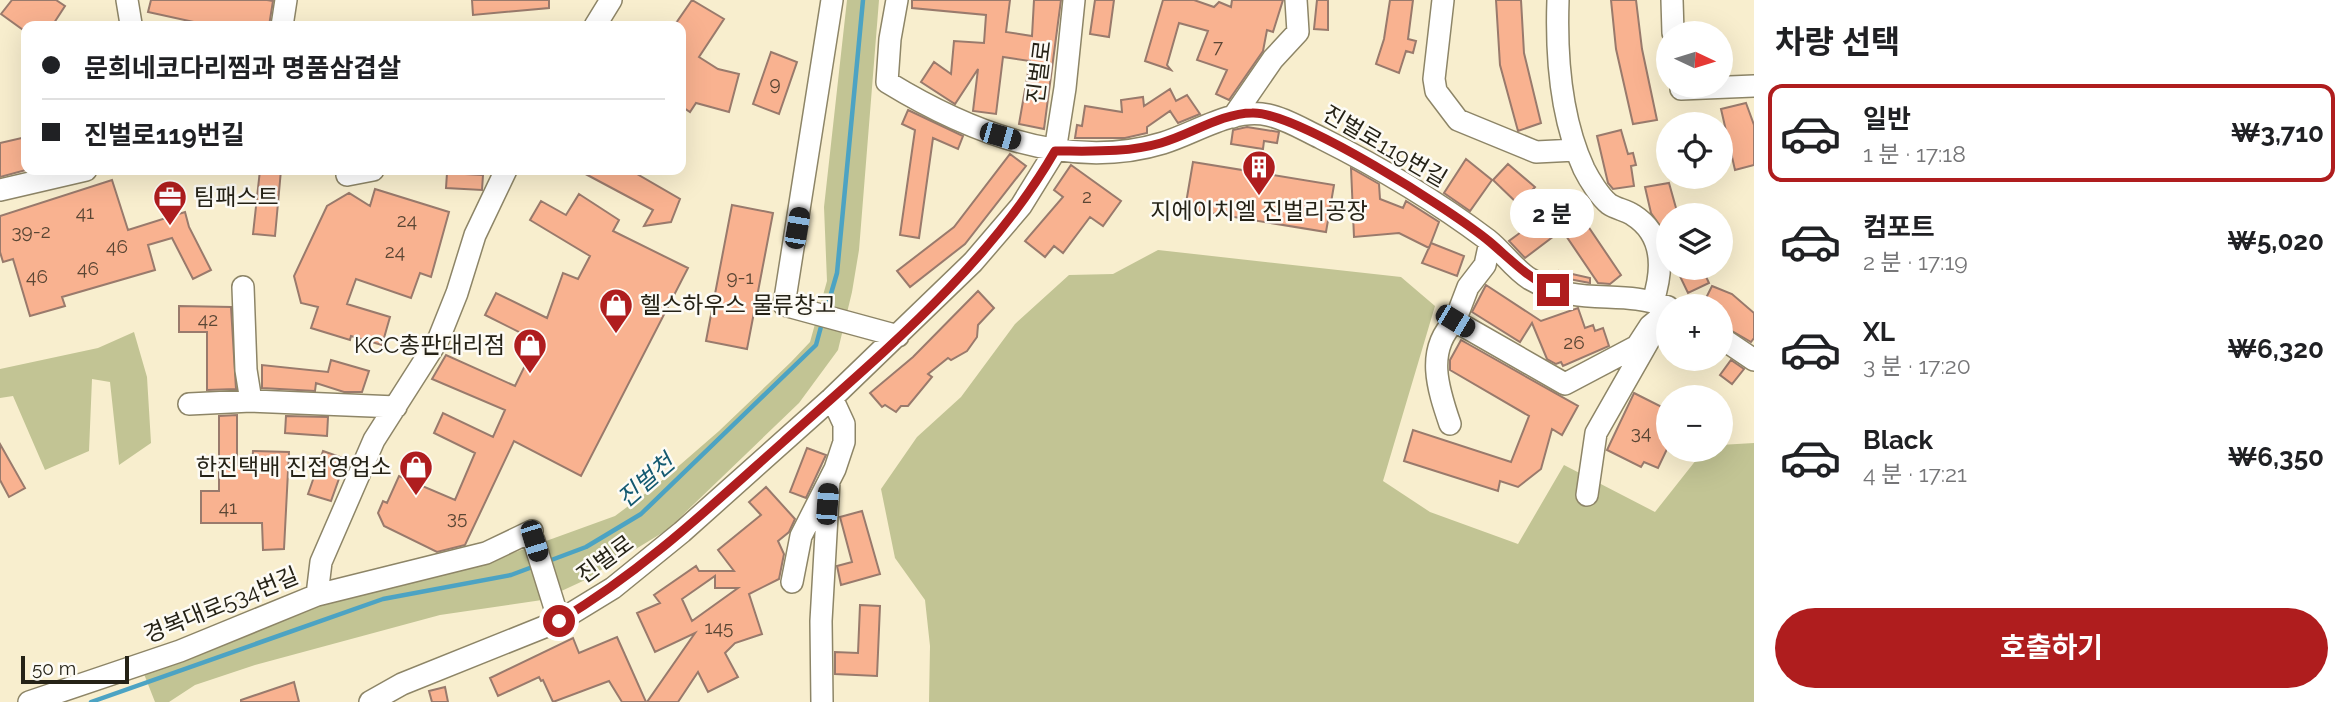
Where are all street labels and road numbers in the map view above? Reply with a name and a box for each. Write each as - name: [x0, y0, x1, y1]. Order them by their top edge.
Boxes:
- street label: 진벌로: [1021, 39, 1056, 105]
- street label: 진벌로119번길: [1318, 99, 1452, 192]
- street label: 진벌로: [571, 529, 638, 588]
- street label: 경복대로534번길: [140, 561, 302, 648]

